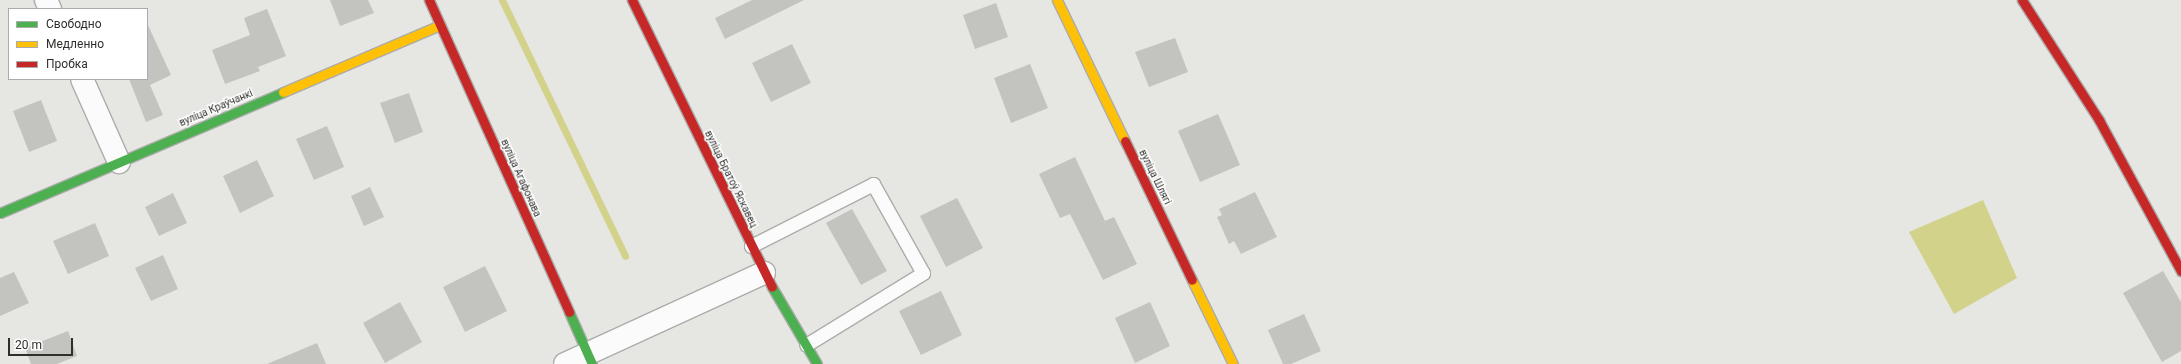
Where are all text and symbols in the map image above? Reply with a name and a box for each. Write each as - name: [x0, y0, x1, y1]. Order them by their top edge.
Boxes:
- legend: [8, 8, 148, 80]
- text: Свободно: [46, 17, 102, 31]
- text: Медленно: [46, 37, 104, 51]
- text: Пробка: [46, 57, 88, 71]
- street label: вуліца Краўчанкі: [177, 87, 255, 129]
- street label: вуліца Братоў Яскавец: [702, 129, 760, 229]
- street label: вуліца Агафонава: [498, 137, 544, 219]
- street label: вуліца Шлягі: [1137, 148, 1173, 206]
- scale bar: [10, 330, 75, 356]
- text: 20 m: [15, 338, 42, 352]

